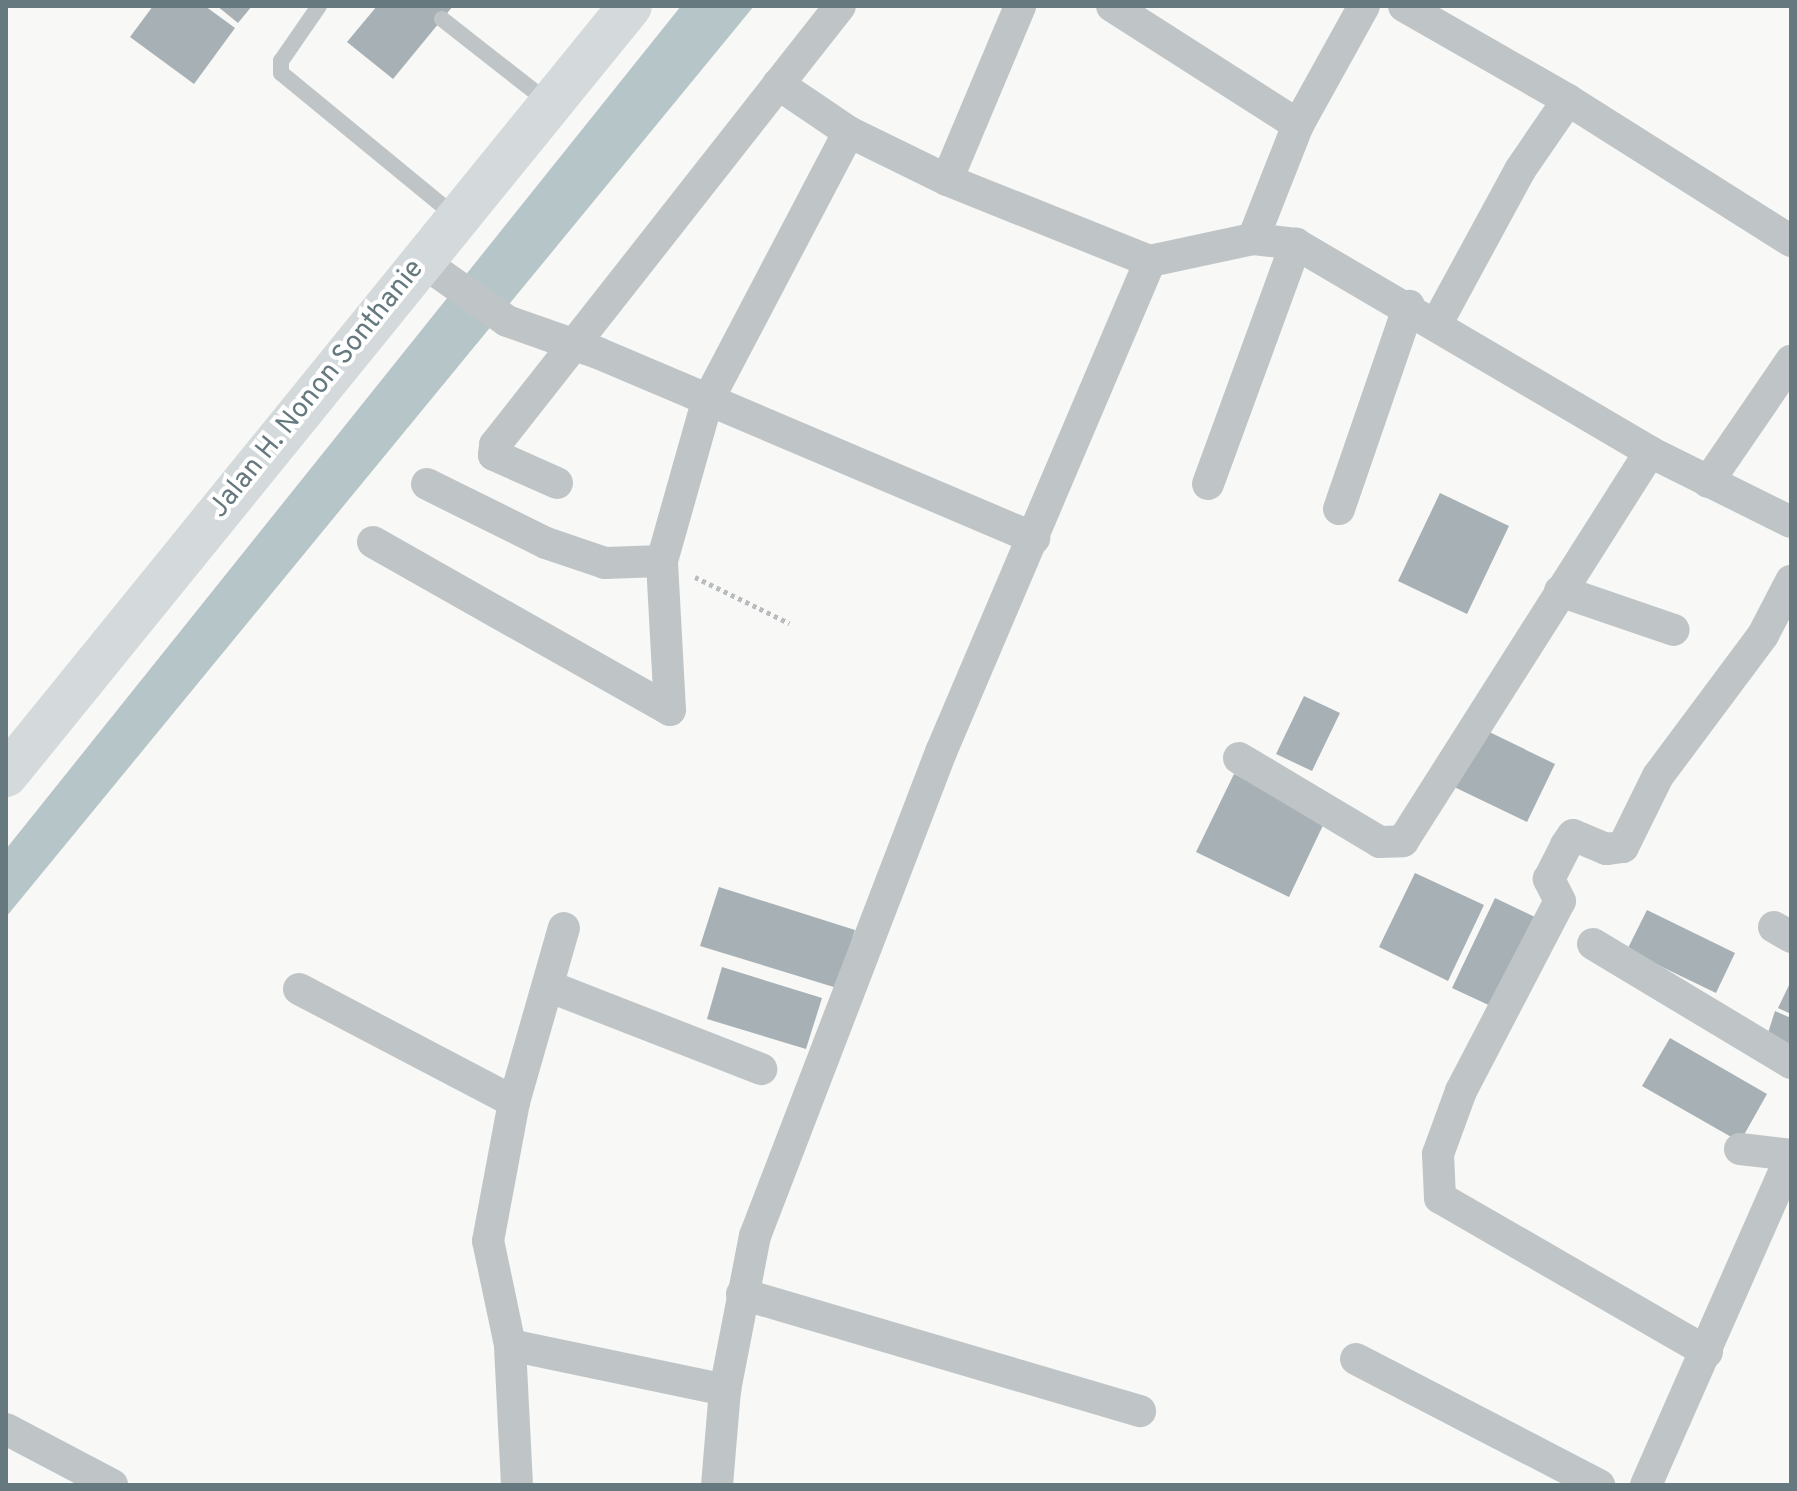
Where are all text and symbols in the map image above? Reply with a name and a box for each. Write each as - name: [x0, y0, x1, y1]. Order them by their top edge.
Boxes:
- street label: Jalan H. Nonon Sonthanie: [202, 253, 432, 525]

